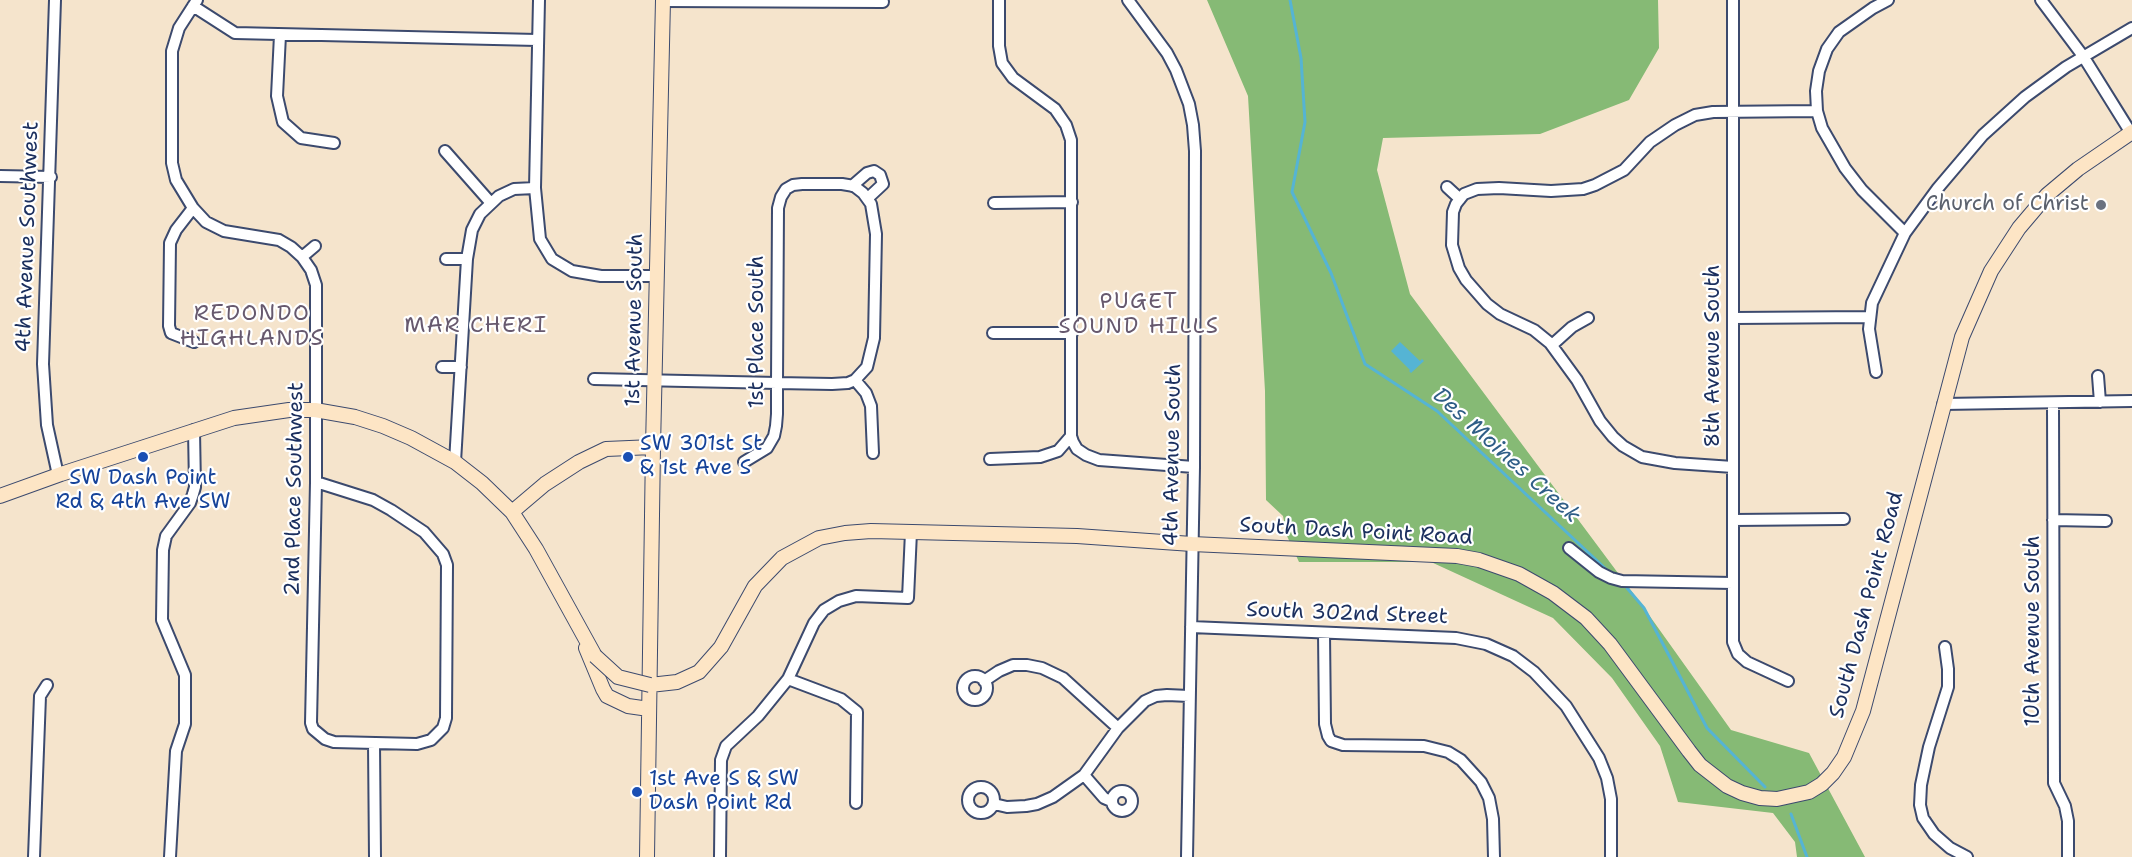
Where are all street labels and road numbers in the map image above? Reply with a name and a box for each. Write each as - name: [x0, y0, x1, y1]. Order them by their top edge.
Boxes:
- street label: 4th Avenue Southwest: [11, 121, 45, 353]
- street label: 1st Avenue South: [621, 233, 649, 407]
- street label: 1st Place South: [745, 255, 771, 409]
- street label: 8th Avenue South: [1701, 265, 1727, 447]
- street label: 4th Avenue South: [1159, 363, 1187, 547]
- street label: 2nd Place Southwest: [281, 382, 309, 596]
- street label: South Dash Point Road: [1825, 489, 1909, 721]
- street label: South Dash Point Road: [1239, 513, 1473, 551]
- street label: 10th Avenue South: [2021, 535, 2047, 727]
- street label: South 302nd Street: [1246, 598, 1448, 630]

